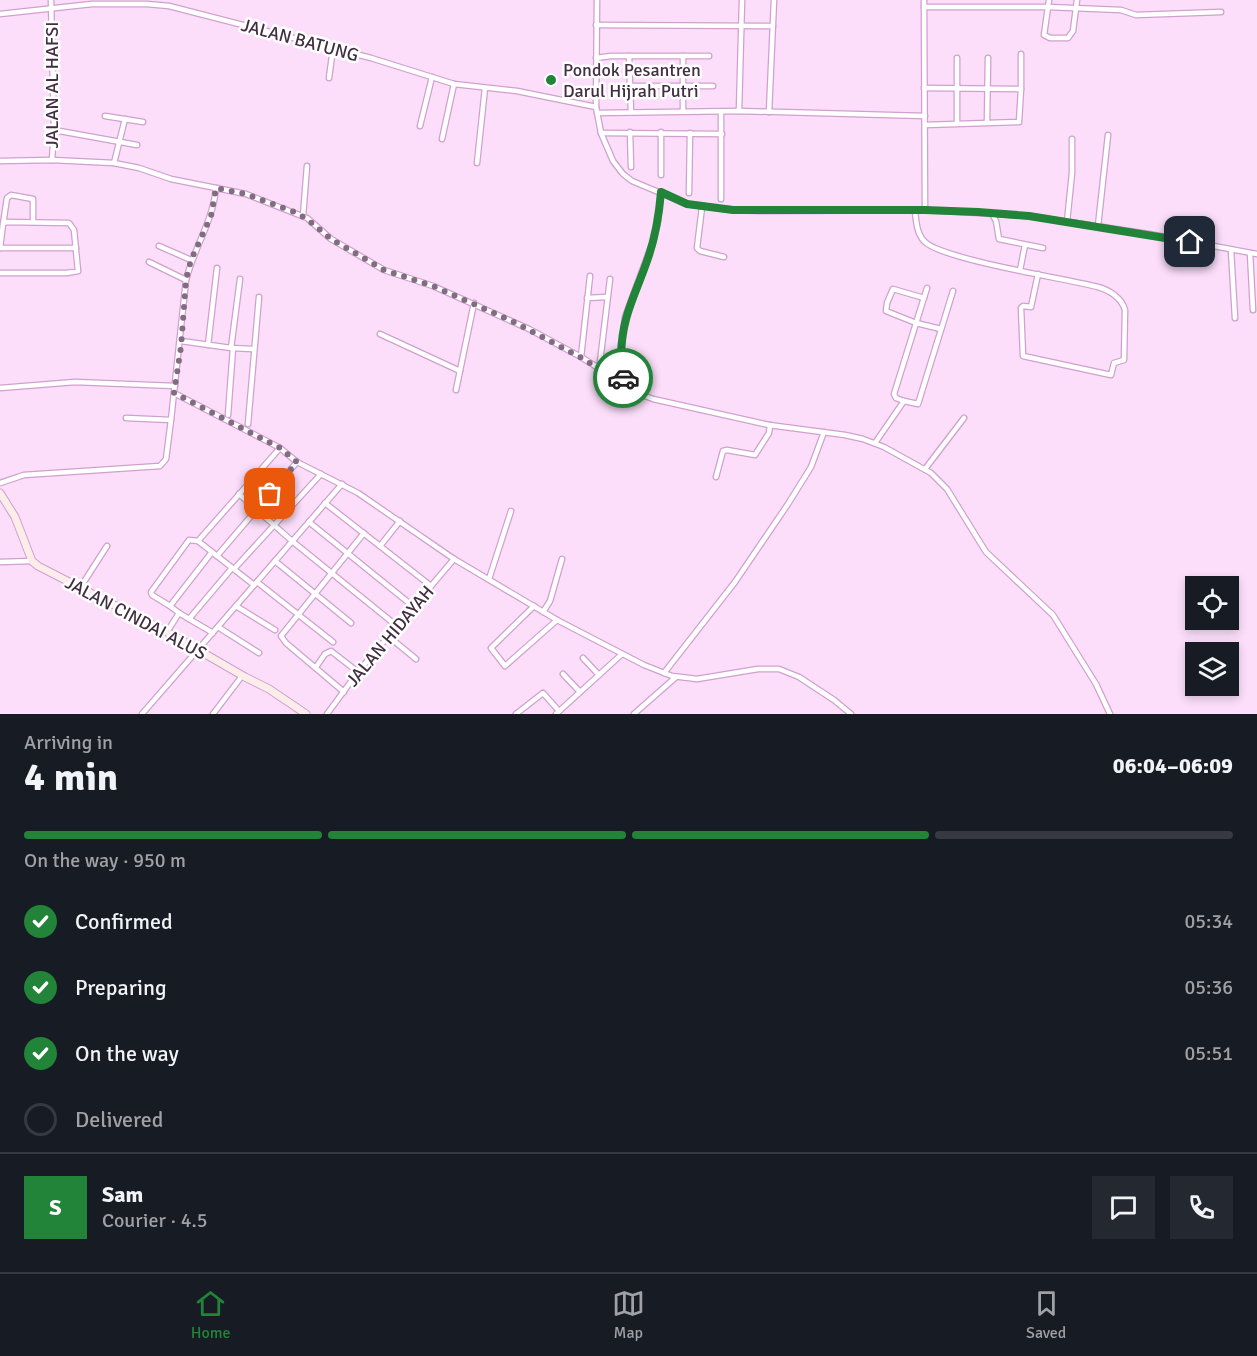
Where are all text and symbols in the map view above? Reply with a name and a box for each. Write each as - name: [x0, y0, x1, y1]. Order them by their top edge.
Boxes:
- street label: JALAN BATUNG: [239, 14, 361, 66]
- street label: JALAN AL HAFSI: [41, 21, 63, 149]
- place label: Pondok Pesantren Darul Hijrah Putri: [563, 59, 701, 102]
- marker: Pondok Pesantren Darul Hijrah Putri: [544, 73, 558, 87]
- pin: [1164, 216, 1215, 267]
- icon: home: [1173, 225, 1206, 258]
- courier: [593, 348, 653, 408]
- icon: car: [607, 362, 640, 395]
- pin: [244, 468, 295, 519]
- icon: bag: [253, 477, 286, 510]
- street label: JALAN CINDAI ALUS: [61, 571, 211, 665]
- map controls: [1185, 576, 1239, 696]
- button: locate: [1185, 576, 1239, 630]
- street label: JALAN HIDAYAH: [341, 581, 439, 691]
- button: layers: [1185, 642, 1239, 696]
- text: Arriving in: [24, 730, 113, 755]
- text: 06:04–06:09: [1113, 752, 1233, 779]
- text: 4 min: [24, 753, 118, 801]
- text: On the way · 950 m: [24, 848, 186, 873]
- icon: check: [24, 905, 57, 938]
- text: Confirmed: [75, 908, 173, 935]
- text: 05:34: [1184, 909, 1233, 934]
- icon: check: [24, 971, 57, 1004]
- text: Preparing: [75, 974, 167, 1001]
- text: 05:36: [1184, 975, 1233, 1000]
- icon: check: [24, 1037, 57, 1070]
- text: On the way: [75, 1040, 179, 1067]
- text: 05:51: [1184, 1041, 1233, 1066]
- text: Delivered: [75, 1106, 163, 1133]
- button: chat: [1092, 1176, 1155, 1239]
- button: phone: [1170, 1176, 1233, 1239]
- text: Sam: [102, 1181, 143, 1208]
- text: S: [49, 1194, 62, 1221]
- text: Courier · 4.5: [102, 1208, 208, 1233]
- tab: Home: [191, 1287, 231, 1343]
- tab: Map: [612, 1287, 645, 1343]
- tab: Saved: [1026, 1287, 1066, 1343]

